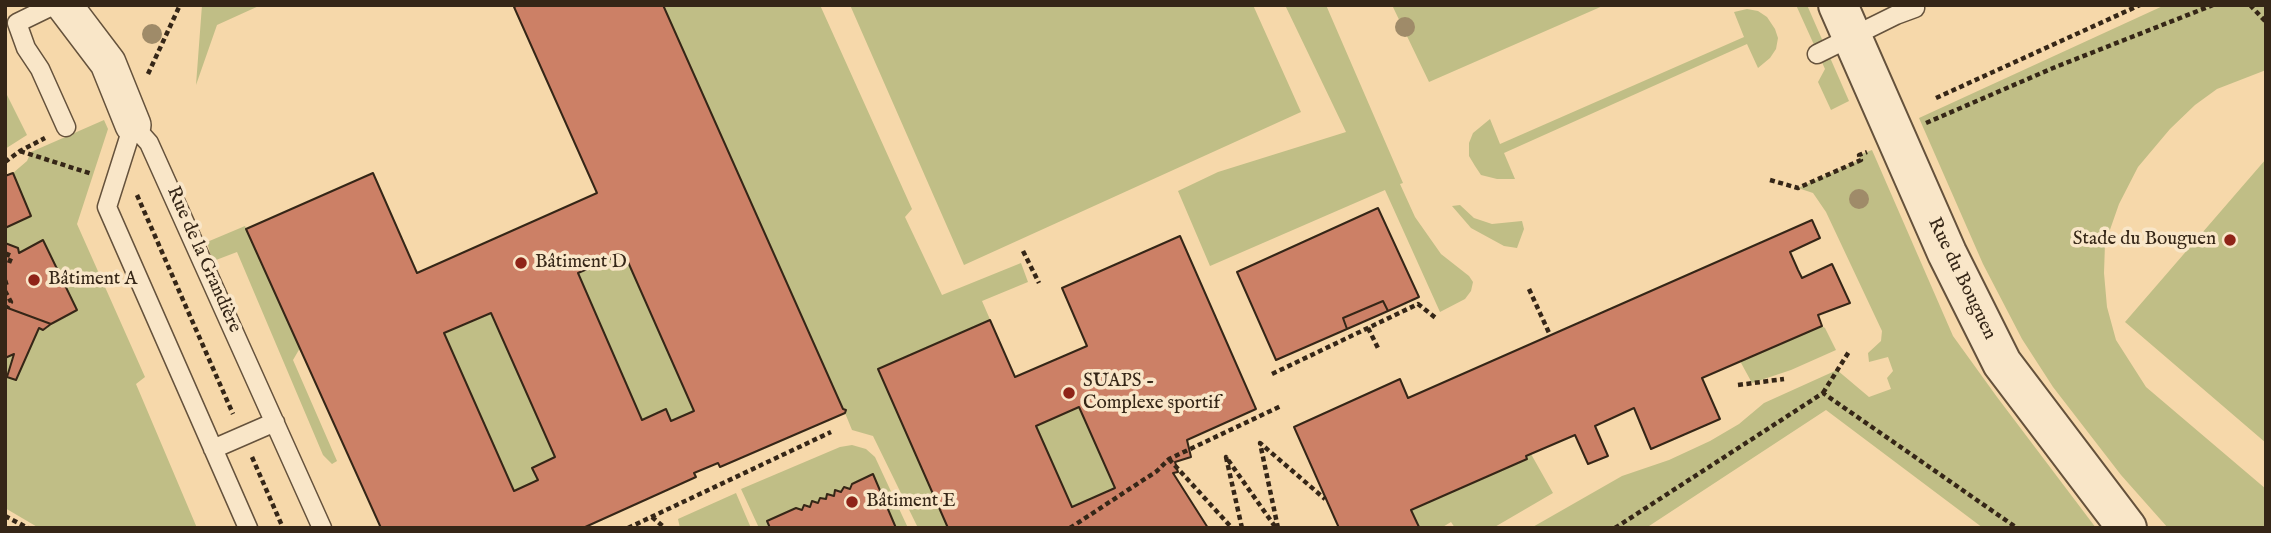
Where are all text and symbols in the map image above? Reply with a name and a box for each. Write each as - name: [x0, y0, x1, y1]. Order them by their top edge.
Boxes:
- street label: Rue de la Grandière: [161, 183, 245, 337]
- street label: Rue du Bouguen: [1922, 214, 2000, 344]
- place label: Stade du Bouguen: [2073, 229, 2216, 251]
- marker: Stade du Bouguen: [2222, 232, 2238, 248]
- place label: Bâtiment D: [535, 252, 627, 274]
- marker: Bâtiment D: [513, 255, 529, 271]
- place label: Bâtiment A: [48, 269, 137, 291]
- marker: Bâtiment A: [26, 272, 42, 288]
- place label: SUAPS - Complexe sportif: [1083, 371, 1220, 415]
- marker: SUAPS - Complexe sportif: [1061, 385, 1077, 401]
- place label: Bâtiment E: [866, 491, 956, 513]
- marker: Bâtiment E: [844, 494, 860, 510]

